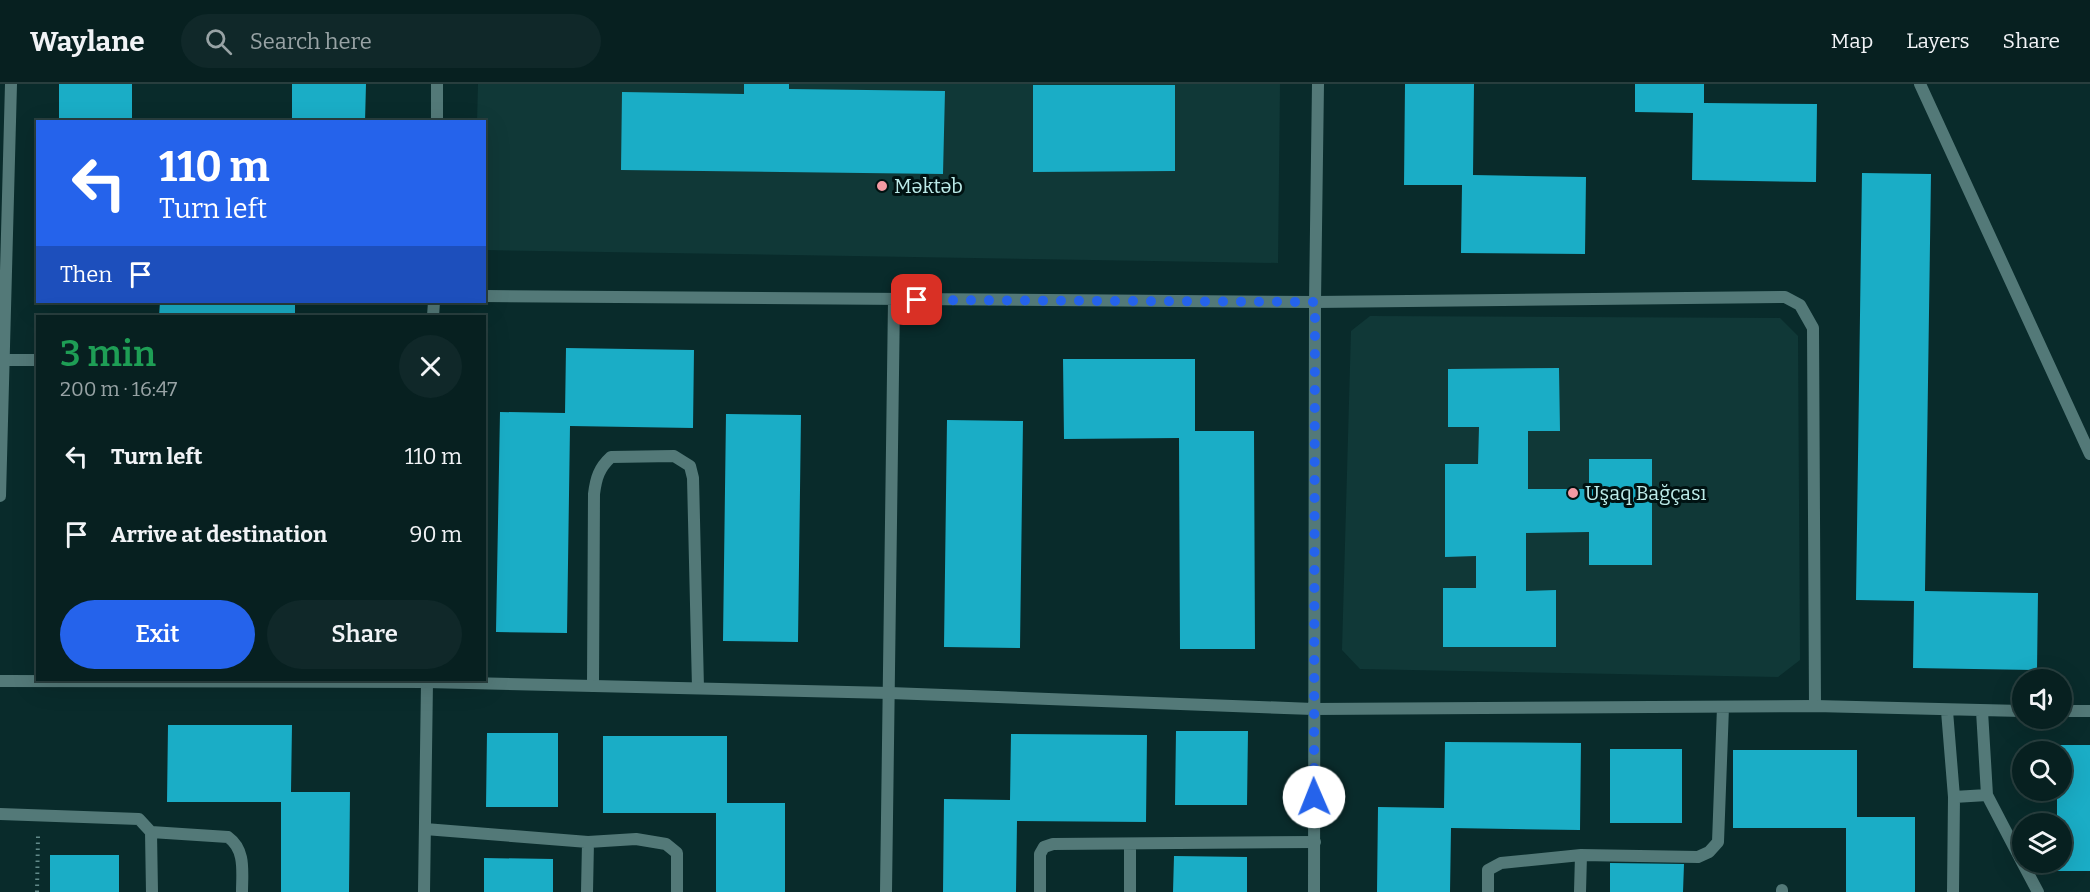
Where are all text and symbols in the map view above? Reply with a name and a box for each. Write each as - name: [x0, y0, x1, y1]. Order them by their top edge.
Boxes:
- search box: [181, 14, 601, 68]
- text: Waylane: [30, 25, 145, 58]
- icon: search: [202, 25, 235, 58]
- text: Search here: [250, 28, 372, 55]
- text: Map: [1831, 28, 1873, 54]
- text: Layers: [1906, 28, 1970, 54]
- text: Share: [2003, 28, 2060, 54]
- text: 110 m: [159, 142, 270, 192]
- icon: left: [60, 144, 138, 222]
- place label: Məktəb: [894, 174, 963, 198]
- marker: Məktəb: [875, 179, 889, 193]
- text: Turn left: [159, 193, 267, 225]
- icon: arrive: [124, 258, 157, 291]
- text: Then: [60, 261, 112, 288]
- pin: [891, 274, 942, 325]
- icon: arrive: [900, 283, 933, 316]
- text: 3 min: [60, 332, 156, 376]
- button: close: [399, 335, 462, 398]
- text: 200 m · 16:47: [60, 377, 177, 401]
- icon: left: [60, 440, 93, 473]
- text: Turn left: [111, 443, 203, 470]
- text: 110 m: [405, 443, 462, 470]
- place label: Uşaq Bağçası: [1585, 481, 1707, 505]
- marker: Uşaq Bağçası: [1566, 486, 1580, 500]
- icon: arrive: [60, 518, 93, 551]
- text: Arrive at destination: [111, 521, 327, 548]
- text: 90 m: [410, 521, 462, 548]
- button: Exit: [60, 600, 255, 669]
- button: Share: [267, 600, 462, 669]
- map controls: [2012, 669, 2072, 873]
- button: sound: [2012, 669, 2072, 729]
- button: search: [2012, 741, 2072, 801]
- position arrow: [1282, 765, 1346, 829]
- button: layers: [2012, 813, 2072, 873]

